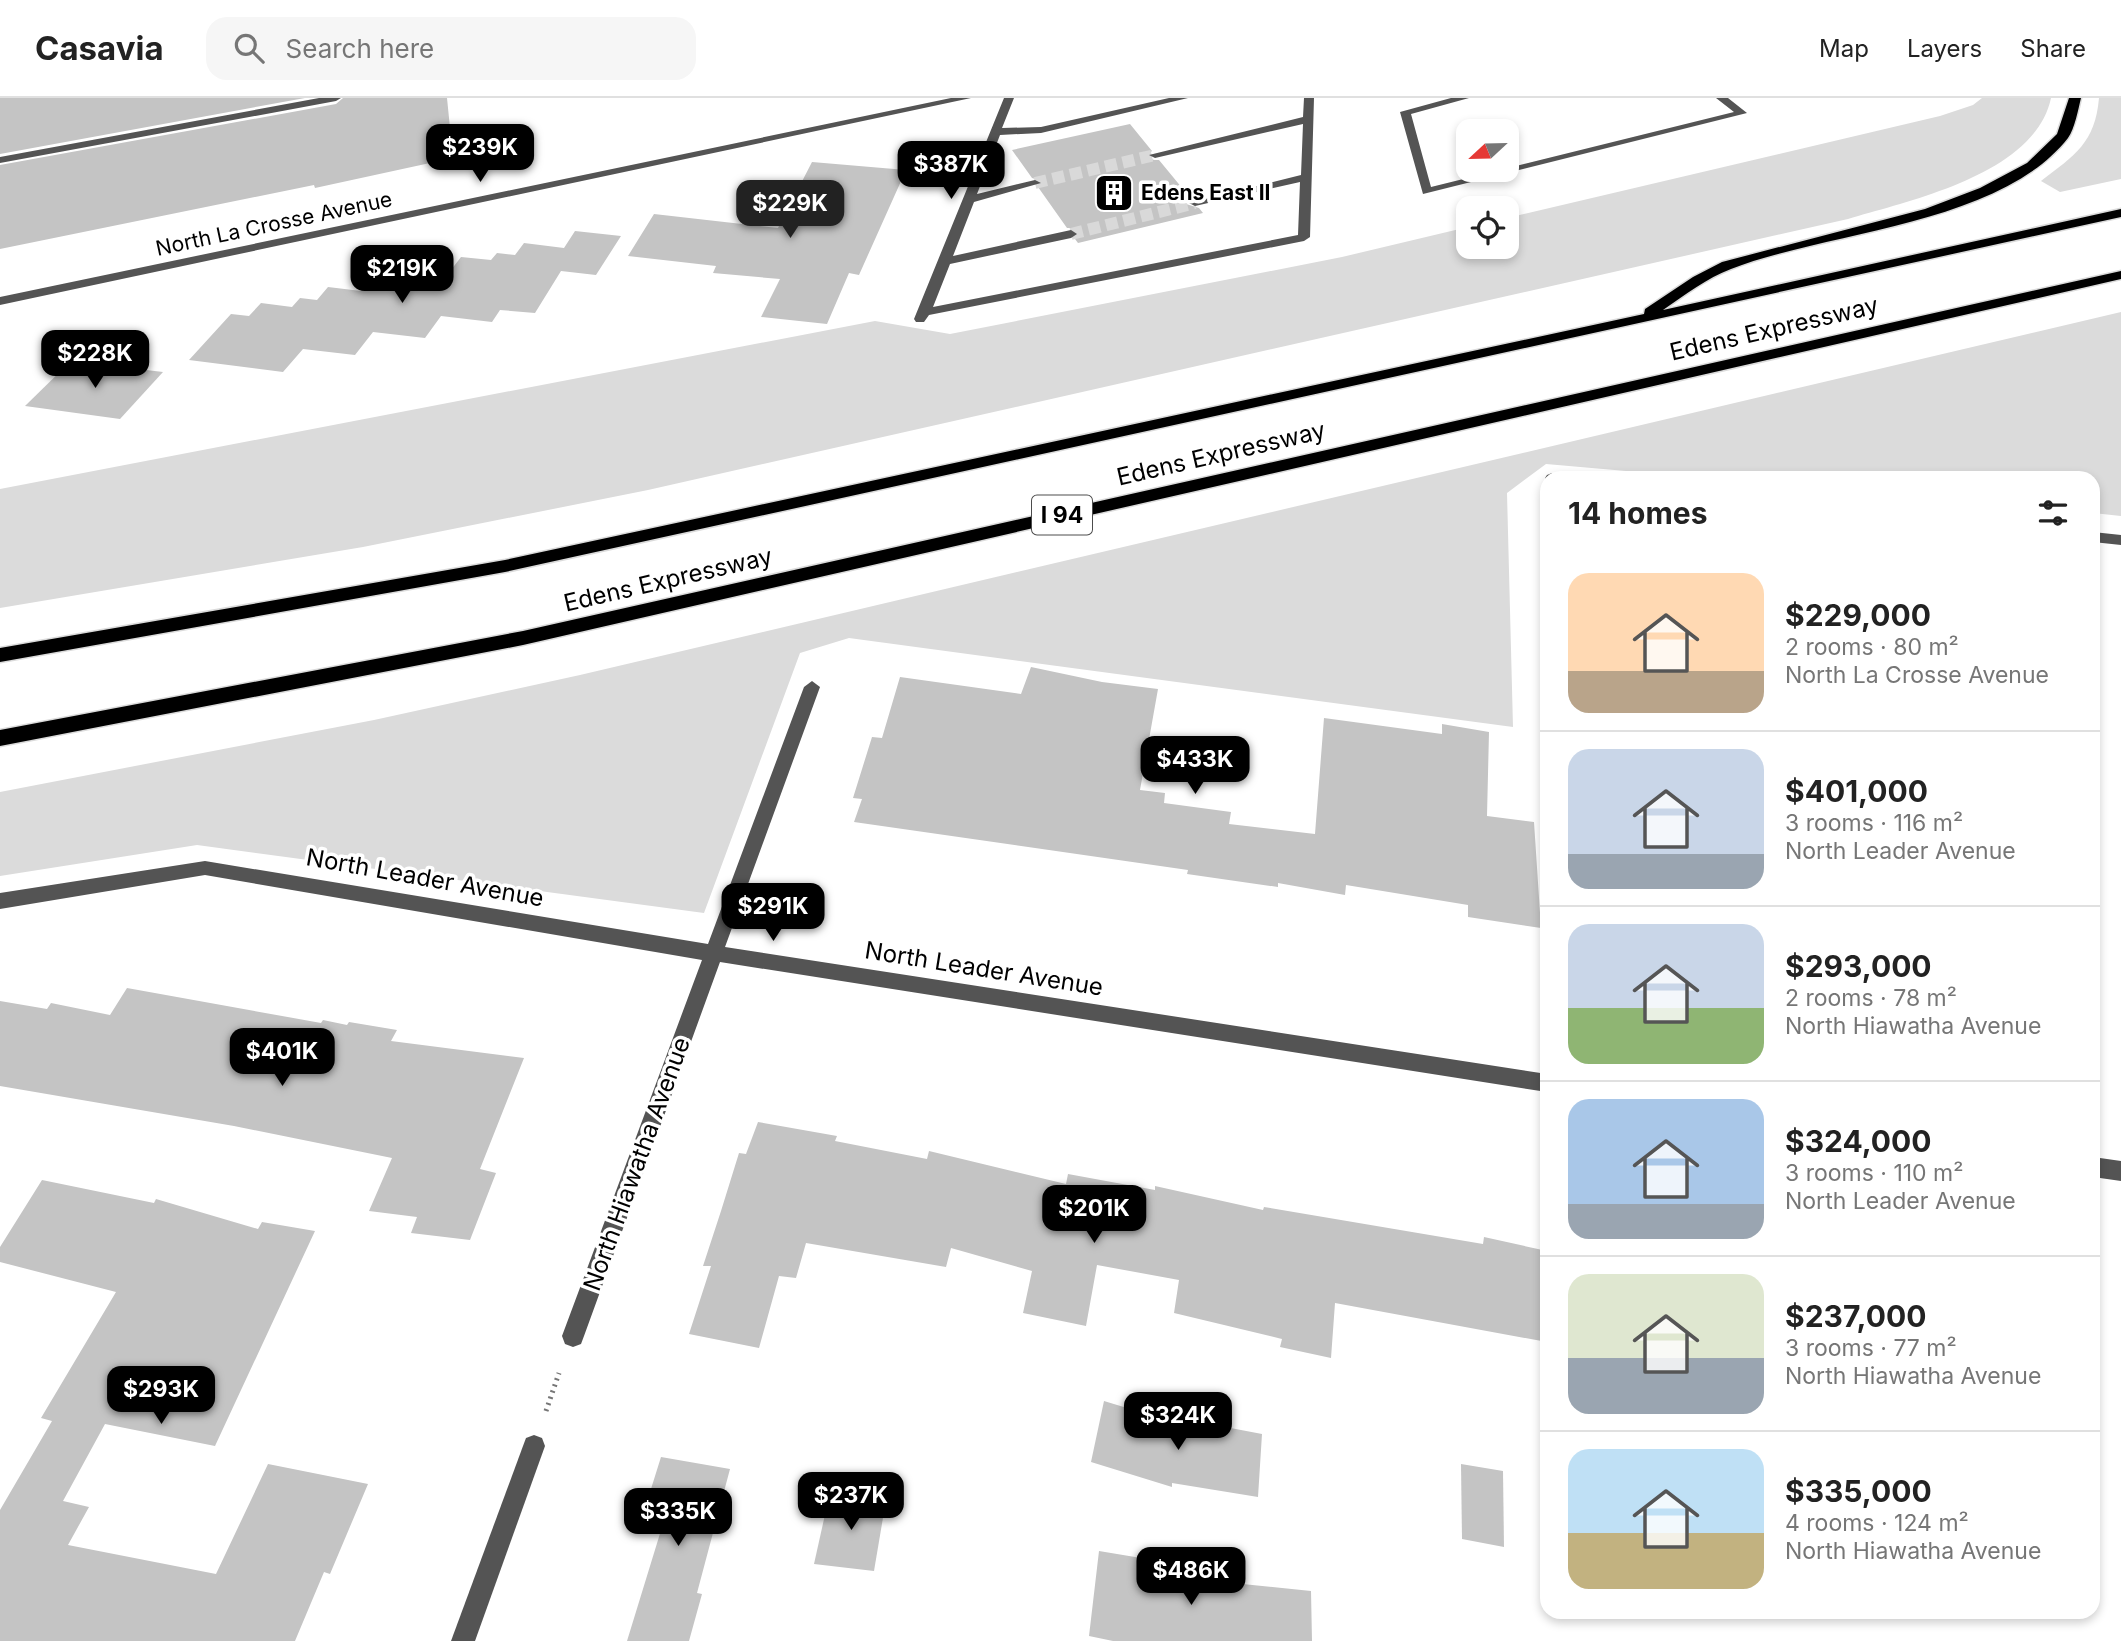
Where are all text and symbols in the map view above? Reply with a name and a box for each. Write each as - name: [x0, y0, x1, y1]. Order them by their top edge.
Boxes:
- search box: [206, 17, 696, 80]
- text: Casavia: [35, 28, 164, 68]
- icon: search: [230, 29, 268, 67]
- text: Search here: [286, 33, 434, 64]
- text: Map: [1819, 34, 1869, 63]
- text: Layers: [1907, 34, 1982, 63]
- text: Share: [2020, 34, 2086, 63]
- north arrow: [1456, 119, 1519, 182]
- map controls: [1456, 119, 1519, 259]
- pin: $239K: [431, 125, 529, 184]
- text: $239K: [442, 133, 518, 161]
- pin: $387K: [902, 141, 1000, 201]
- text: $387K: [914, 150, 988, 178]
- building icon: Edens East II: [1093, 172, 1135, 214]
- pin: $229K: [741, 180, 839, 240]
- place label: Edens East II: [1141, 180, 1270, 205]
- street label: North La Crosse Avenue: [153, 186, 394, 261]
- text: $229K: [752, 189, 828, 217]
- button: locate: [1456, 196, 1519, 259]
- pin: $219K: [353, 246, 451, 305]
- text: $219K: [367, 254, 437, 282]
- street label: Edens Expressway: [1667, 290, 1881, 367]
- pin: $228K: [46, 330, 144, 390]
- text: $228K: [57, 339, 133, 367]
- street label: Edens Expressway: [1114, 415, 1328, 492]
- icon: filters: [2034, 494, 2072, 532]
- text: 14 homes: [1568, 495, 1707, 531]
- road number: I 94: [1032, 496, 1092, 534]
- street label: Edens Expressway: [561, 541, 775, 618]
- text: $229,000: [1785, 597, 1931, 633]
- icon: home: [1624, 601, 1708, 685]
- text: 2 rooms · 80 m²: [1785, 633, 1959, 661]
- text: North La Crosse Avenue: [1785, 661, 2049, 689]
- pin: $433K: [1146, 736, 1244, 796]
- text: $433K: [1157, 745, 1233, 773]
- text: $401,000: [1785, 773, 1928, 809]
- icon: home: [1624, 777, 1708, 861]
- text: 3 rooms · 116 m²: [1785, 809, 1963, 837]
- text: North Leader Avenue: [1785, 837, 2016, 865]
- street label: North Leader Avenue: [304, 842, 546, 913]
- pin: $291K: [724, 884, 822, 943]
- text: $291K: [738, 892, 808, 920]
- street label: North Leader Avenue: [863, 935, 1105, 1002]
- text: $293,000: [1785, 948, 1932, 984]
- icon: home: [1624, 952, 1708, 1036]
- text: 2 rooms · 78 m²: [1785, 984, 1957, 1012]
- text: North Hiawatha Avenue: [1785, 1012, 2041, 1040]
- pin: $401K: [233, 1028, 331, 1088]
- street label: North Hiawatha Avenue: [577, 1033, 696, 1294]
- text: $401K: [246, 1037, 318, 1065]
- text: $324,000: [1785, 1123, 1932, 1159]
- icon: home: [1624, 1127, 1708, 1211]
- text: 3 rooms · 110 m²: [1785, 1159, 1963, 1187]
- pin: $201K: [1045, 1186, 1143, 1245]
- text: North Leader Avenue: [1785, 1187, 2016, 1215]
- text: $201K: [1058, 1194, 1130, 1222]
- text: $237,000: [1785, 1298, 1926, 1334]
- icon: home: [1624, 1302, 1708, 1386]
- text: 3 rooms · 77 m²: [1785, 1334, 1957, 1362]
- text: North Hiawatha Avenue: [1785, 1362, 2041, 1390]
- pin: $293K: [112, 1366, 210, 1426]
- text: $293K: [123, 1375, 199, 1403]
- pin: $324K: [1129, 1392, 1227, 1452]
- text: $324K: [1140, 1401, 1216, 1429]
- pin: $237K: [802, 1472, 900, 1532]
- text: $335,000: [1785, 1473, 1932, 1509]
- icon: home: [1624, 1477, 1708, 1561]
- text: $237K: [814, 1481, 888, 1509]
- pin: $335K: [629, 1488, 727, 1548]
- text: $335K: [640, 1497, 716, 1525]
- text: 4 rooms · 124 m²: [1785, 1509, 1969, 1537]
- text: North Hiawatha Avenue: [1785, 1537, 2041, 1565]
- pin: $486K: [1142, 1548, 1240, 1607]
- text: $486K: [1152, 1556, 1230, 1584]

